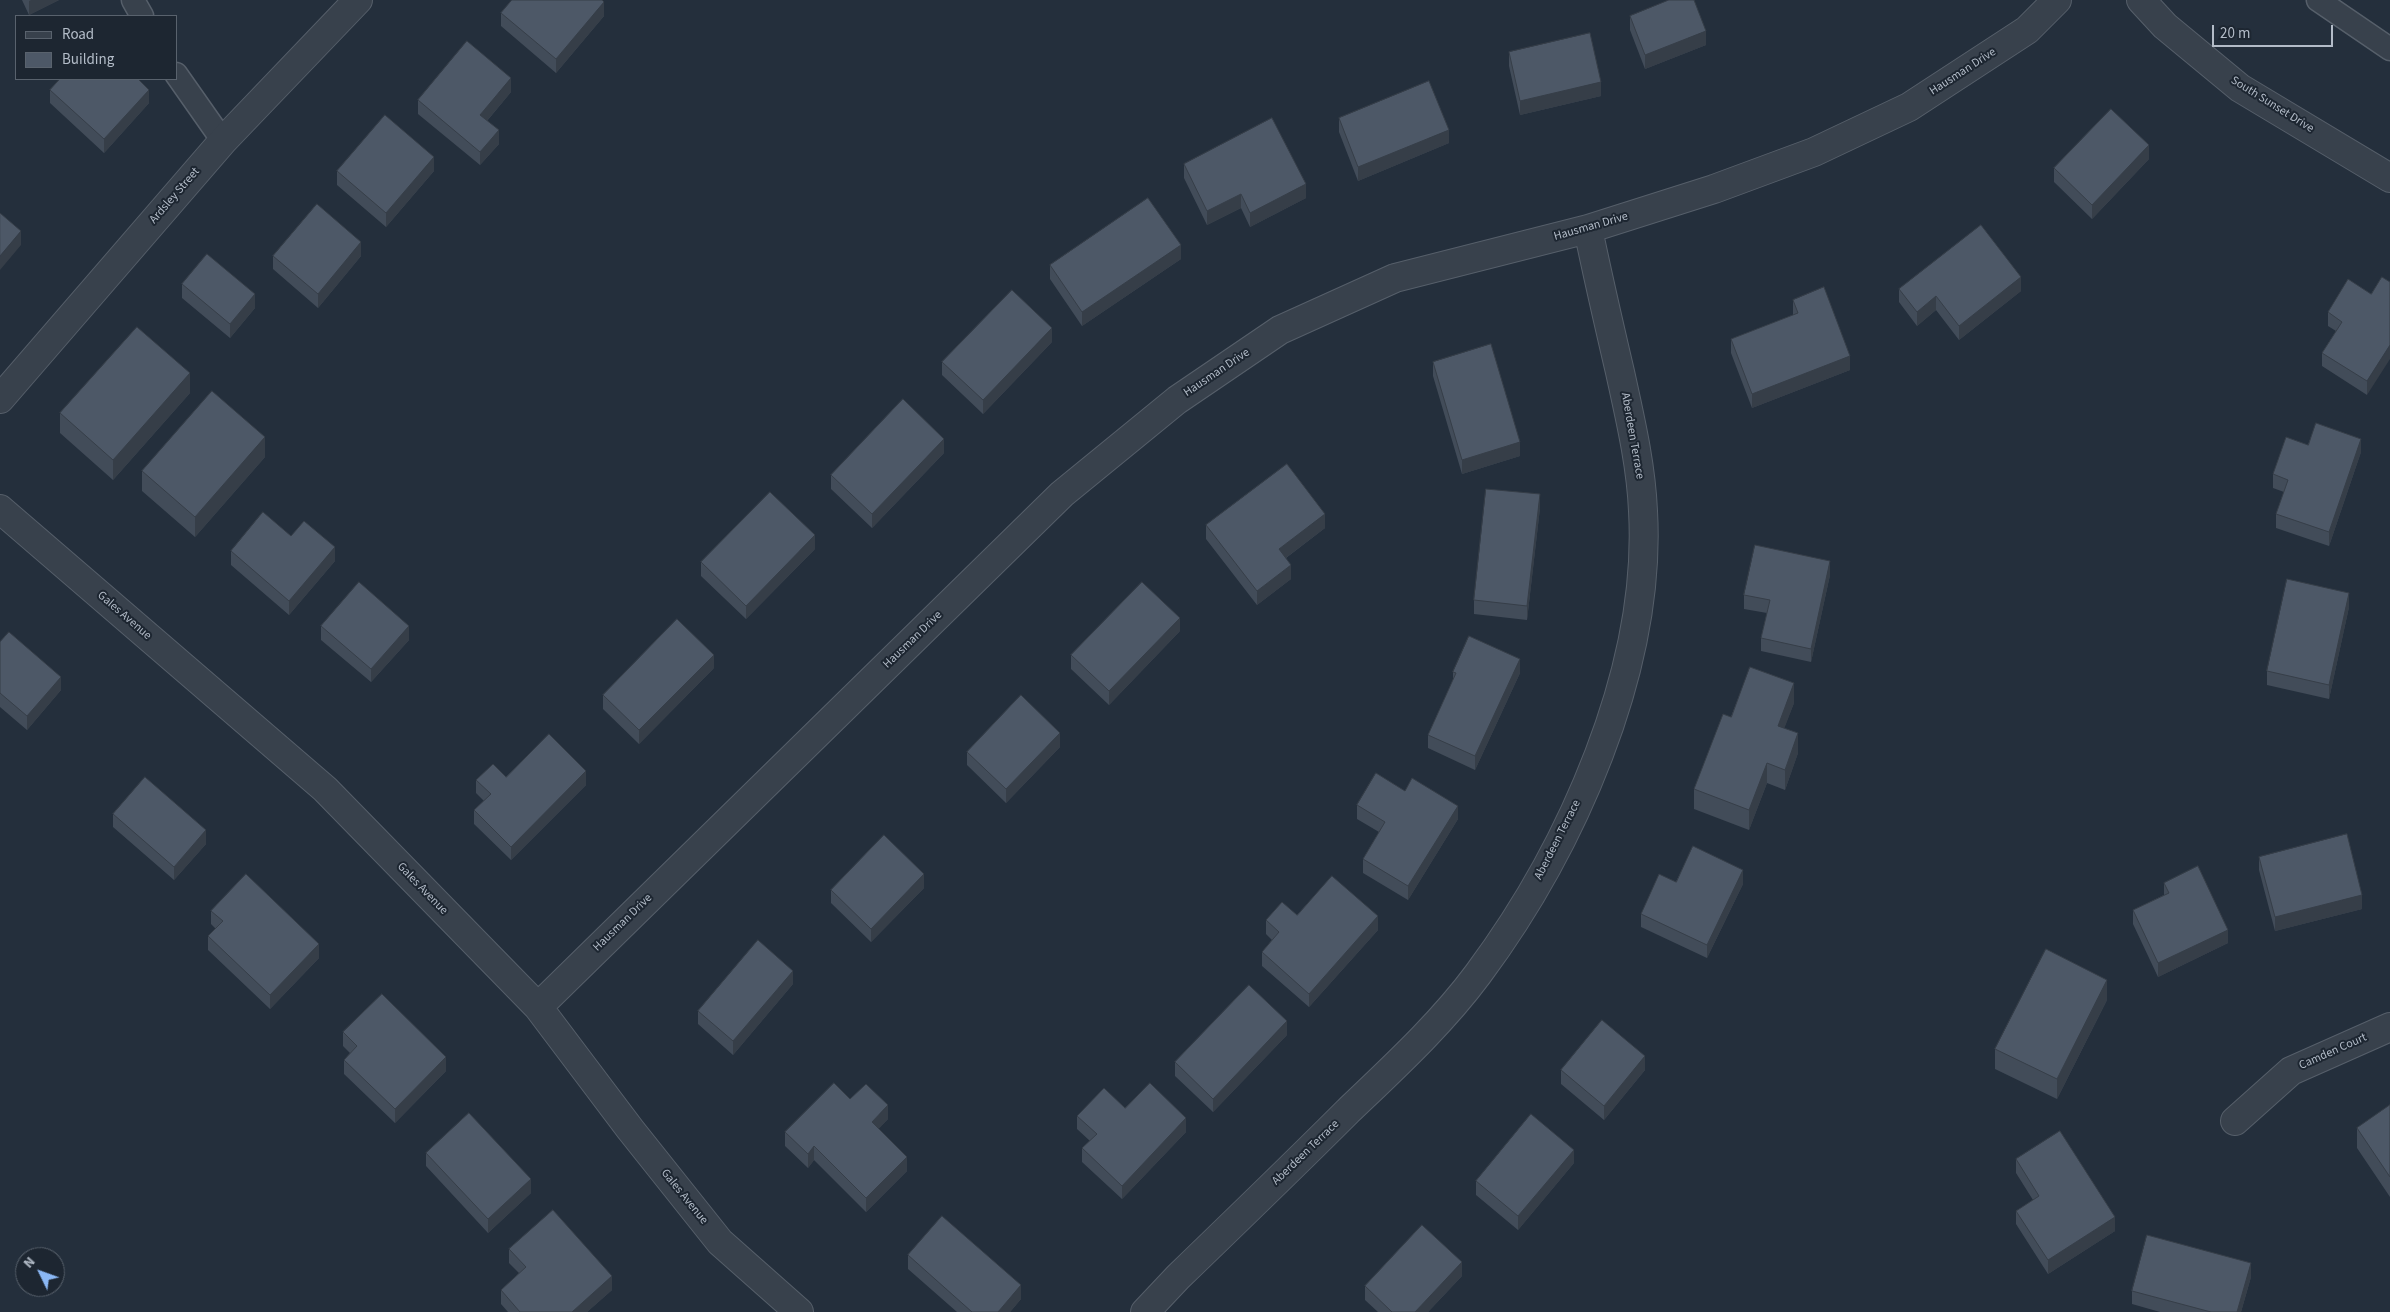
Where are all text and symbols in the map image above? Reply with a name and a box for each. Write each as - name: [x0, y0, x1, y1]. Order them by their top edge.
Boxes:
- legend: [15, 15, 178, 80]
- scale bar: [2215, 15, 2336, 47]
- text: 20 m: [2220, 23, 2250, 44]
- text: Road: [62, 24, 94, 45]
- street label: Hausman Drive: [1927, 45, 1999, 99]
- text: Building: [62, 49, 114, 70]
- street label: South Sunset Drive: [2228, 74, 2316, 136]
- street label: Ardsley Street: [147, 165, 203, 227]
- street label: Hausman Drive: [1552, 210, 1630, 244]
- street label: Hausman Drive: [1181, 346, 1253, 400]
- street label: Aberdeen Terrace: [1617, 392, 1647, 480]
- street label: Gales Avenue: [94, 589, 154, 643]
- street label: Hausman Drive: [881, 608, 945, 672]
- street label: Aberdeen Terrace: [1532, 798, 1584, 882]
- street label: Gales Avenue: [394, 860, 450, 918]
- street label: Hausman Drive: [591, 891, 655, 955]
- street label: Camden Court: [2297, 1031, 2369, 1073]
- street label: Aberdeen Terrace: [1270, 1117, 1342, 1189]
- street label: Gales Avenue: [657, 1166, 711, 1228]
- north arrow: [15, 1247, 65, 1297]
- text: N: [19, 1252, 40, 1273]

